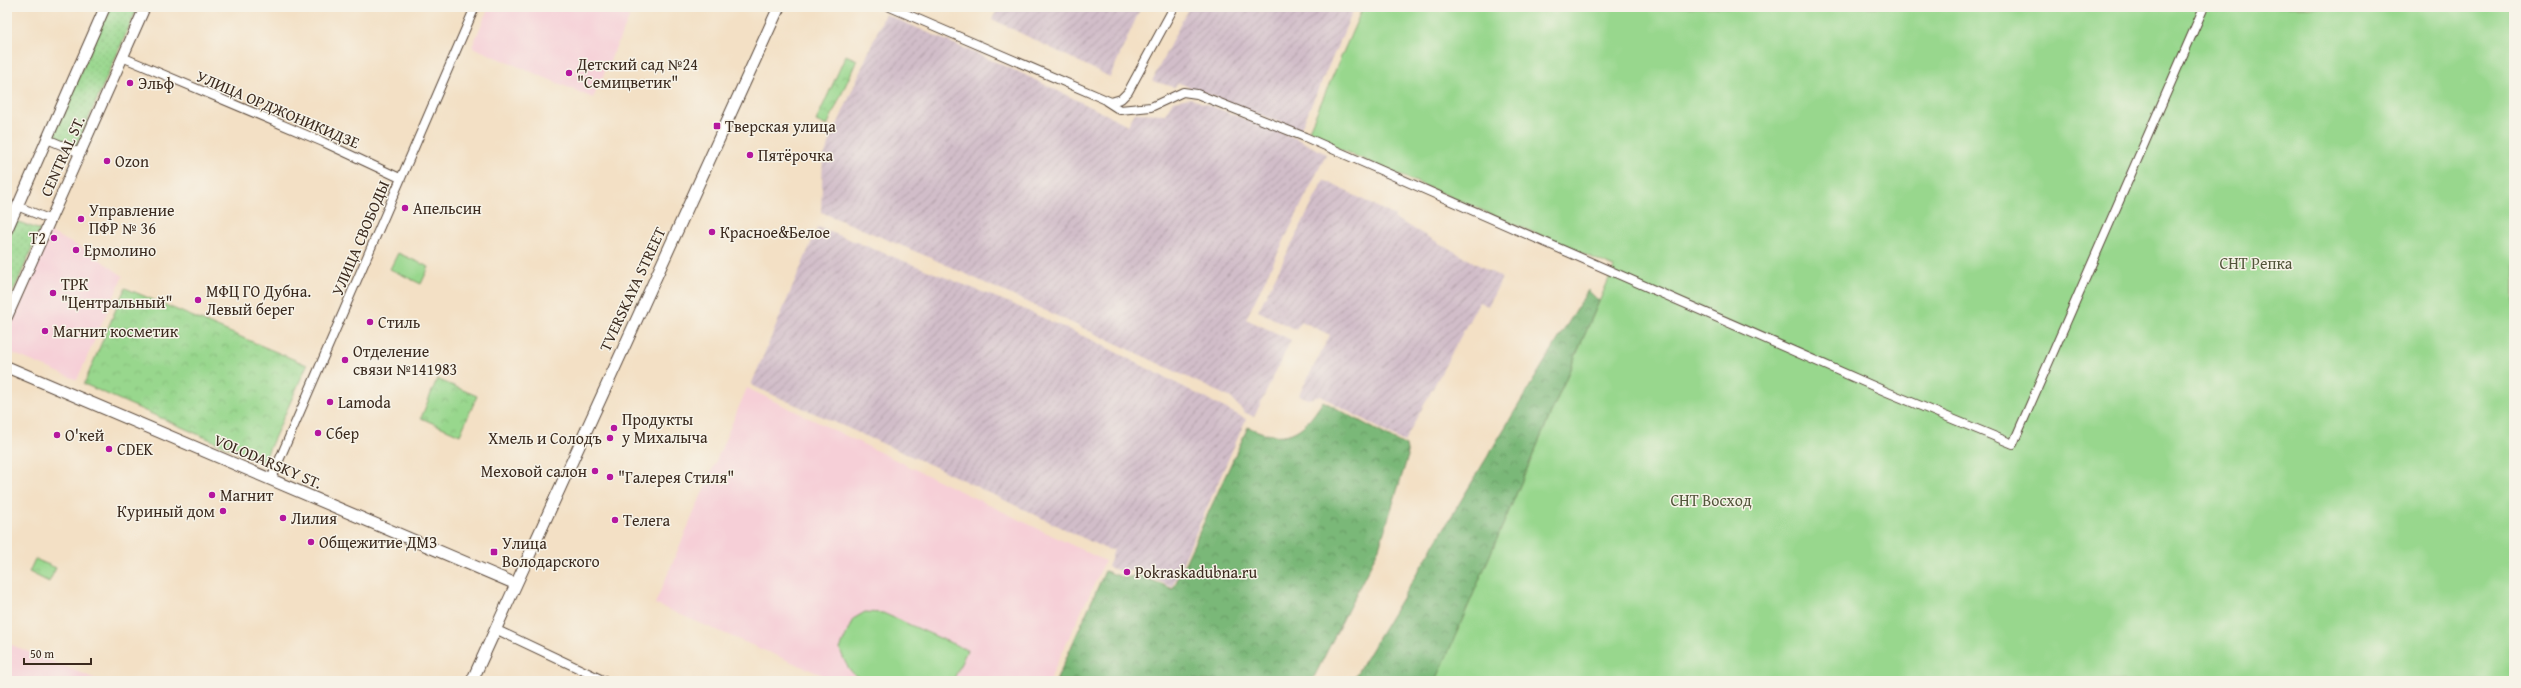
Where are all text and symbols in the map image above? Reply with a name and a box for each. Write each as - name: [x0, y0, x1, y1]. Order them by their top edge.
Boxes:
- place label: Детский сад №24 "Семицветик": [576, 52, 698, 94]
- street label: УЛИЦА ОРДЖОНИКИДЗЕ: [193, 64, 363, 154]
- marker: Детский сад №24 "Семицветик": [564, 68, 574, 78]
- place label: Эльф: [138, 71, 175, 95]
- marker: Эльф: [125, 78, 135, 88]
- street label: CENTRAL ST.: [34, 112, 91, 200]
- place label: Тверская улица: [725, 114, 836, 138]
- marker: Тверская улица: [712, 121, 722, 131]
- place label: Пятёрочка: [758, 143, 833, 167]
- place label: Ozon: [115, 149, 149, 173]
- marker: Пятёрочка: [745, 150, 755, 160]
- marker: Ozon: [102, 156, 112, 166]
- street label: УЛИЦА СВОБОДЫ: [325, 177, 395, 299]
- place label: Апельсин: [413, 196, 481, 220]
- place label: Управление ПФР № 36: [89, 198, 174, 240]
- marker: Апельсин: [400, 203, 410, 213]
- marker: Управление ПФР № 36: [76, 214, 86, 224]
- place label: Красное&Белое: [720, 220, 830, 244]
- street label: TVERSKAYA STREET: [593, 223, 671, 355]
- place label: T2: [29, 226, 46, 250]
- marker: Красное&Белое: [707, 227, 717, 237]
- marker: T2: [49, 233, 59, 243]
- place label: Ермолино: [84, 238, 156, 262]
- marker: Ермолино: [71, 245, 81, 255]
- park label: СНТ Репка: [2220, 251, 2293, 275]
- place label: ТРК "Центральный": [61, 272, 173, 314]
- place label: МФЦ ГО Дубна. Левый берег: [206, 279, 311, 321]
- marker: ТРК "Центральный": [48, 288, 58, 298]
- marker: МФЦ ГО Дубна. Левый берег: [193, 295, 203, 305]
- place label: Стиль: [378, 310, 421, 334]
- marker: Стиль: [365, 317, 375, 327]
- place label: Магнит косметик: [53, 319, 179, 343]
- marker: Магнит косметик: [40, 326, 50, 336]
- place label: Отделение связи №141983: [353, 339, 457, 381]
- marker: Отделение связи №141983: [340, 355, 350, 365]
- place label: Lamoda: [338, 390, 391, 414]
- marker: Lamoda: [325, 397, 335, 407]
- place label: Продукты у Михалыча: [621, 407, 708, 449]
- place label: Сбер: [326, 421, 359, 445]
- place label: О'кей: [65, 423, 105, 447]
- marker: Продукты у Михалыча: [609, 423, 619, 433]
- place label: Хмель и Солодъ: [488, 426, 602, 450]
- street label: VOLODARSKY ST.: [210, 427, 326, 495]
- marker: Сбер: [313, 428, 323, 438]
- marker: О'кей: [52, 430, 62, 440]
- marker: Хмель и Солодъ: [605, 433, 615, 443]
- place label: CDEK: [117, 437, 154, 461]
- marker: CDEK: [104, 444, 114, 454]
- place label: Меховой салон: [481, 459, 587, 483]
- place label: "Галерея Стиля": [618, 465, 734, 489]
- marker: Меховой салон: [590, 466, 600, 476]
- marker: "Галерея Стиля": [605, 472, 615, 482]
- place label: Магнит: [220, 483, 274, 507]
- park label: СНТ Восход: [1670, 488, 1752, 512]
- marker: Магнит: [207, 490, 217, 500]
- place label: Куриный дом: [117, 499, 215, 523]
- marker: Куриный дом: [218, 506, 228, 516]
- place label: Лилия: [291, 506, 337, 530]
- place label: Телега: [623, 508, 671, 532]
- marker: Лилия: [278, 513, 288, 523]
- marker: Телега: [610, 515, 620, 525]
- place label: Общежитие ДМЗ: [319, 530, 437, 554]
- place label: Улица Володарского: [502, 531, 600, 573]
- marker: Общежитие ДМЗ: [306, 537, 316, 547]
- marker: Улица Володарского: [489, 547, 499, 557]
- place label: Pokraskadubna.ru: [1135, 560, 1257, 584]
- marker: Pokraskadubna.ru: [1122, 567, 1132, 577]
- scale bar: [24, 640, 91, 666]
- text: 50 m: [30, 645, 54, 662]

